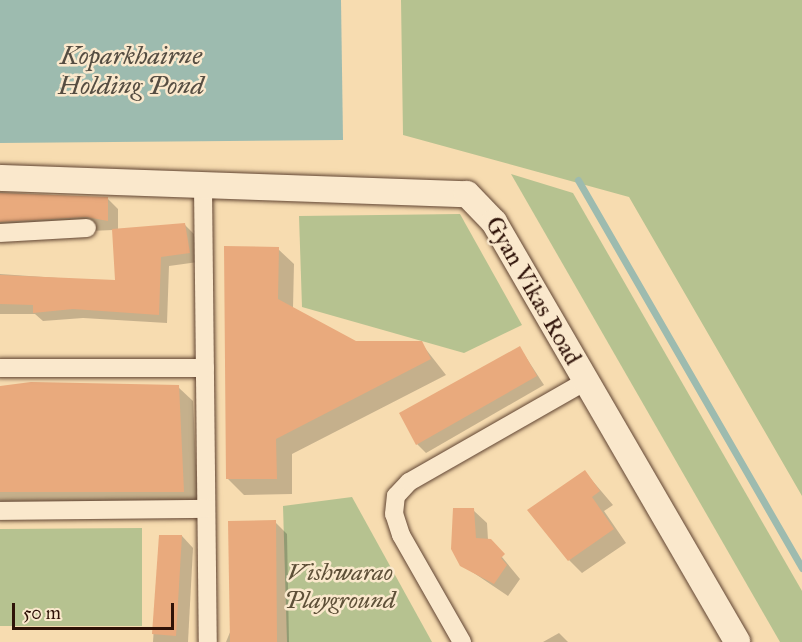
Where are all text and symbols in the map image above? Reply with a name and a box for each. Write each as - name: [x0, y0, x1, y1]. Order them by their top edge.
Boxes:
- water label: Koparkhairne Holding Pond: [58, 40, 204, 101]
- street label: Gyan Vikas Road: [479, 212, 587, 370]
- park label: Vishwarao Playground: [285, 559, 395, 615]
- scale bar: [15, 591, 177, 629]
- text: 50 m: [23, 602, 61, 624]

